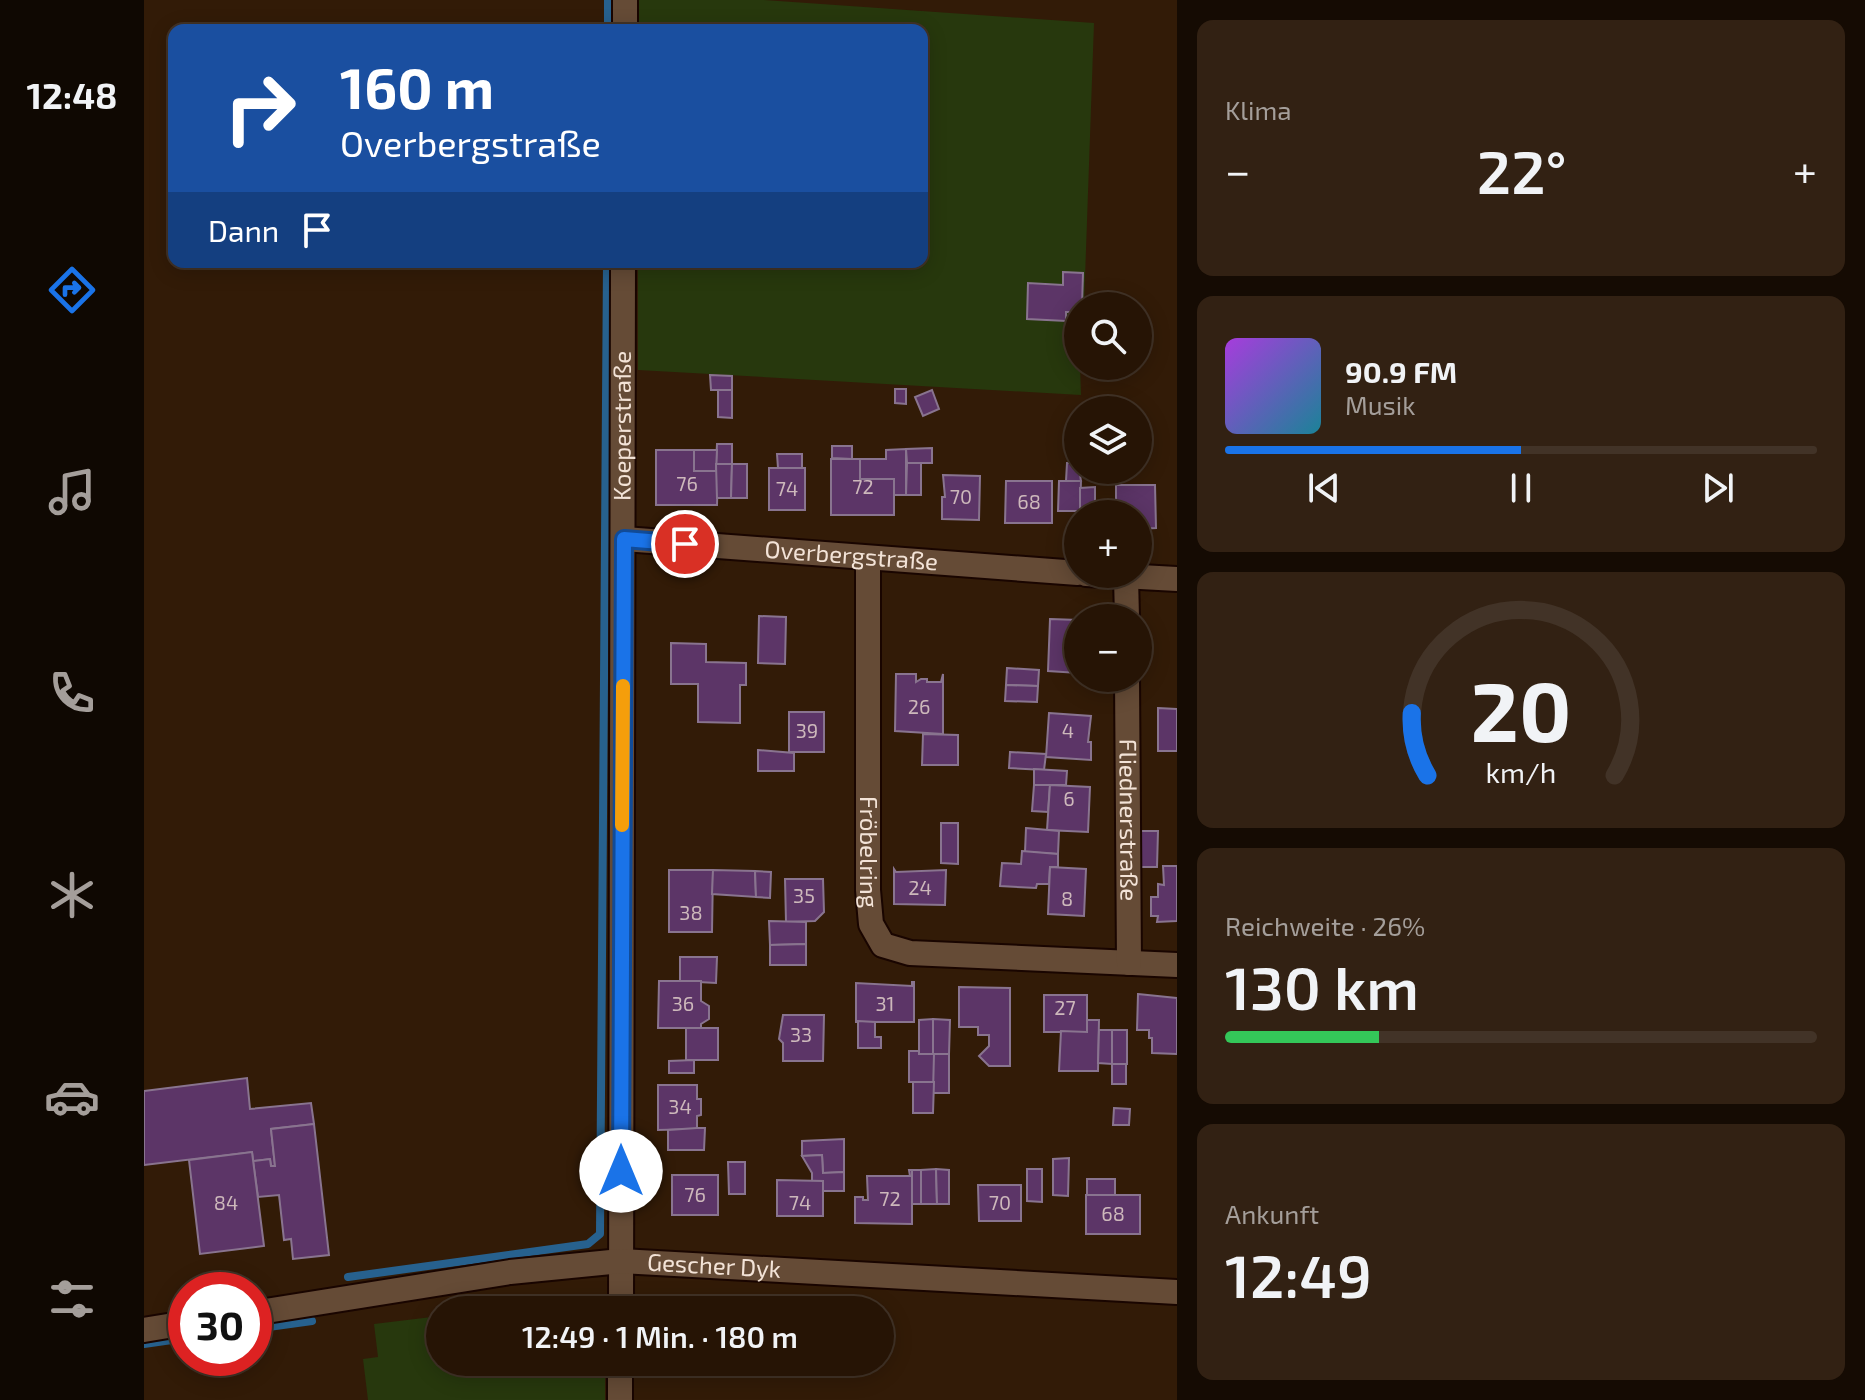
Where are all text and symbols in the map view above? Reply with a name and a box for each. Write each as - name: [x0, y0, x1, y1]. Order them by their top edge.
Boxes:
- text: 160 m: [340, 53, 494, 120]
- icon: right: [208, 56, 312, 160]
- text: 12:48: [26, 73, 118, 116]
- text: Klima: [1225, 94, 1292, 125]
- text: Overbergstraße: [340, 121, 601, 164]
- text: 22°: [1477, 134, 1567, 206]
- text: −: [1225, 143, 1251, 196]
- text: +: [1793, 143, 1817, 196]
- icon: arrive: [295, 208, 339, 252]
- text: Dann: [208, 212, 279, 248]
- icon: directions: [44, 262, 100, 318]
- map controls: [1064, 292, 1152, 692]
- button: search: [1064, 292, 1152, 380]
- street label: Koeperstraße: [607, 351, 636, 501]
- text: 90.9 FM: [1345, 353, 1457, 389]
- text: Musik: [1345, 389, 1416, 420]
- button: layers: [1064, 396, 1152, 484]
- icon: music: [44, 464, 100, 520]
- icon: previous: [1302, 466, 1346, 510]
- icon: pause: [1499, 466, 1543, 510]
- icon: next: [1696, 466, 1740, 510]
- house number: 76: [676, 471, 698, 495]
- house number: 72: [852, 474, 874, 498]
- house number: 74: [776, 476, 798, 500]
- house number: 70: [950, 484, 972, 508]
- house number: 68: [1017, 489, 1041, 513]
- button: +: [1064, 500, 1152, 588]
- pin: [651, 510, 719, 578]
- icon: arrive: [663, 522, 707, 566]
- street label: Overbergstraße: [764, 534, 939, 575]
- button: −: [1064, 604, 1152, 692]
- text: 20: [1471, 659, 1571, 759]
- icon: phone: [44, 665, 100, 721]
- house number: 26: [908, 694, 930, 718]
- house number: 39: [796, 718, 818, 742]
- house number: 4: [1062, 718, 1074, 742]
- street label: Fliednerstraße: [1114, 739, 1145, 901]
- text: km/h: [1486, 754, 1556, 789]
- house number: 6: [1063, 786, 1075, 810]
- street label: Fröbelring: [855, 796, 886, 909]
- icon: climate: [44, 867, 100, 923]
- house number: 24: [908, 875, 932, 899]
- house number: 35: [793, 883, 815, 907]
- house number: 8: [1061, 886, 1073, 910]
- house number: 38: [679, 900, 703, 924]
- text: Reichweite · 26%: [1225, 910, 1425, 941]
- text: 130 km: [1225, 950, 1419, 1022]
- house number: 36: [672, 991, 694, 1015]
- house number: 31: [875, 991, 895, 1015]
- house number: 27: [1054, 995, 1076, 1019]
- house number: 33: [790, 1022, 812, 1046]
- icon: car: [44, 1069, 100, 1125]
- house number: 34: [668, 1094, 692, 1118]
- position arrow: [579, 1129, 663, 1213]
- house number: 76: [684, 1182, 706, 1206]
- house number: 72: [879, 1186, 901, 1210]
- house number: 84: [214, 1190, 238, 1214]
- house number: 74: [789, 1190, 811, 1214]
- house number: 70: [989, 1190, 1011, 1214]
- text: Ankunft: [1225, 1198, 1319, 1229]
- house number: 68: [1101, 1201, 1125, 1225]
- text: 12:49: [1225, 1238, 1372, 1310]
- street label: Gescher Dyk: [646, 1246, 782, 1283]
- icon: filters: [44, 1271, 100, 1327]
- speed limit sign: 30: [168, 1272, 272, 1376]
- text: 12:49 · 1 Min. · 180 m: [522, 1318, 798, 1354]

